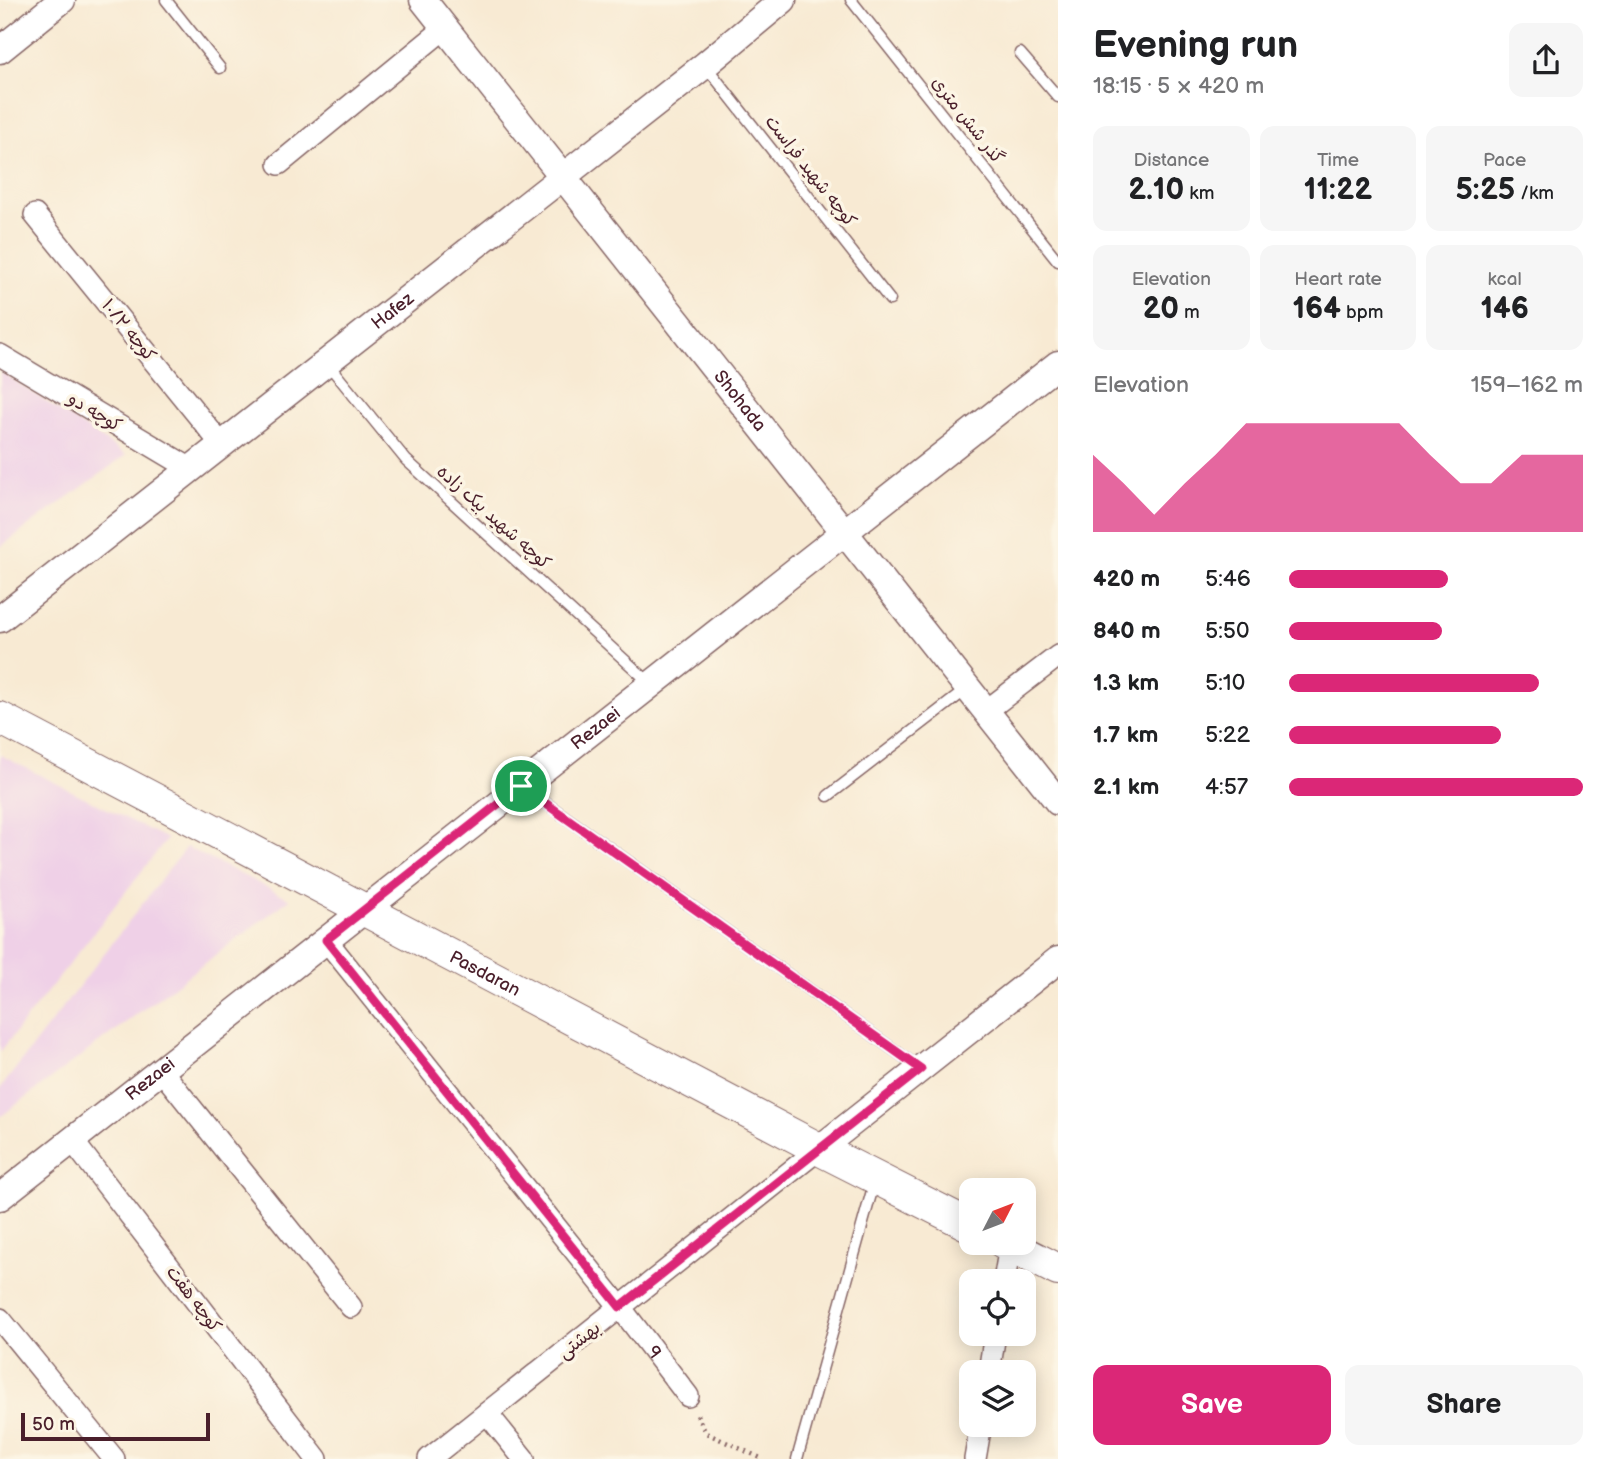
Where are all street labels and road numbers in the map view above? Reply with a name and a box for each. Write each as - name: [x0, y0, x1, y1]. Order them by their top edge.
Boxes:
- street label: گذر شش متری: [927, 72, 1008, 168]
- street label: کوچه شهید فراست: [760, 111, 861, 232]
- street label: Hafez: [367, 288, 418, 334]
- street label: کوچه ۱۰/۲: [96, 295, 160, 367]
- street label: Shohada: [709, 366, 770, 436]
- street label: کوچه دو: [62, 387, 125, 438]
- street label: کوچه شهید بیک زاده: [432, 461, 555, 575]
- street label: Rezaei: [567, 703, 625, 754]
- street label: Pasdaran: [446, 946, 524, 1001]
- street label: Rezaei: [121, 1053, 179, 1105]
- street label: کوچه هفت: [161, 1262, 226, 1338]
- street label: بهشتی: [554, 1317, 605, 1364]
- street label: 9: [643, 1342, 666, 1363]

